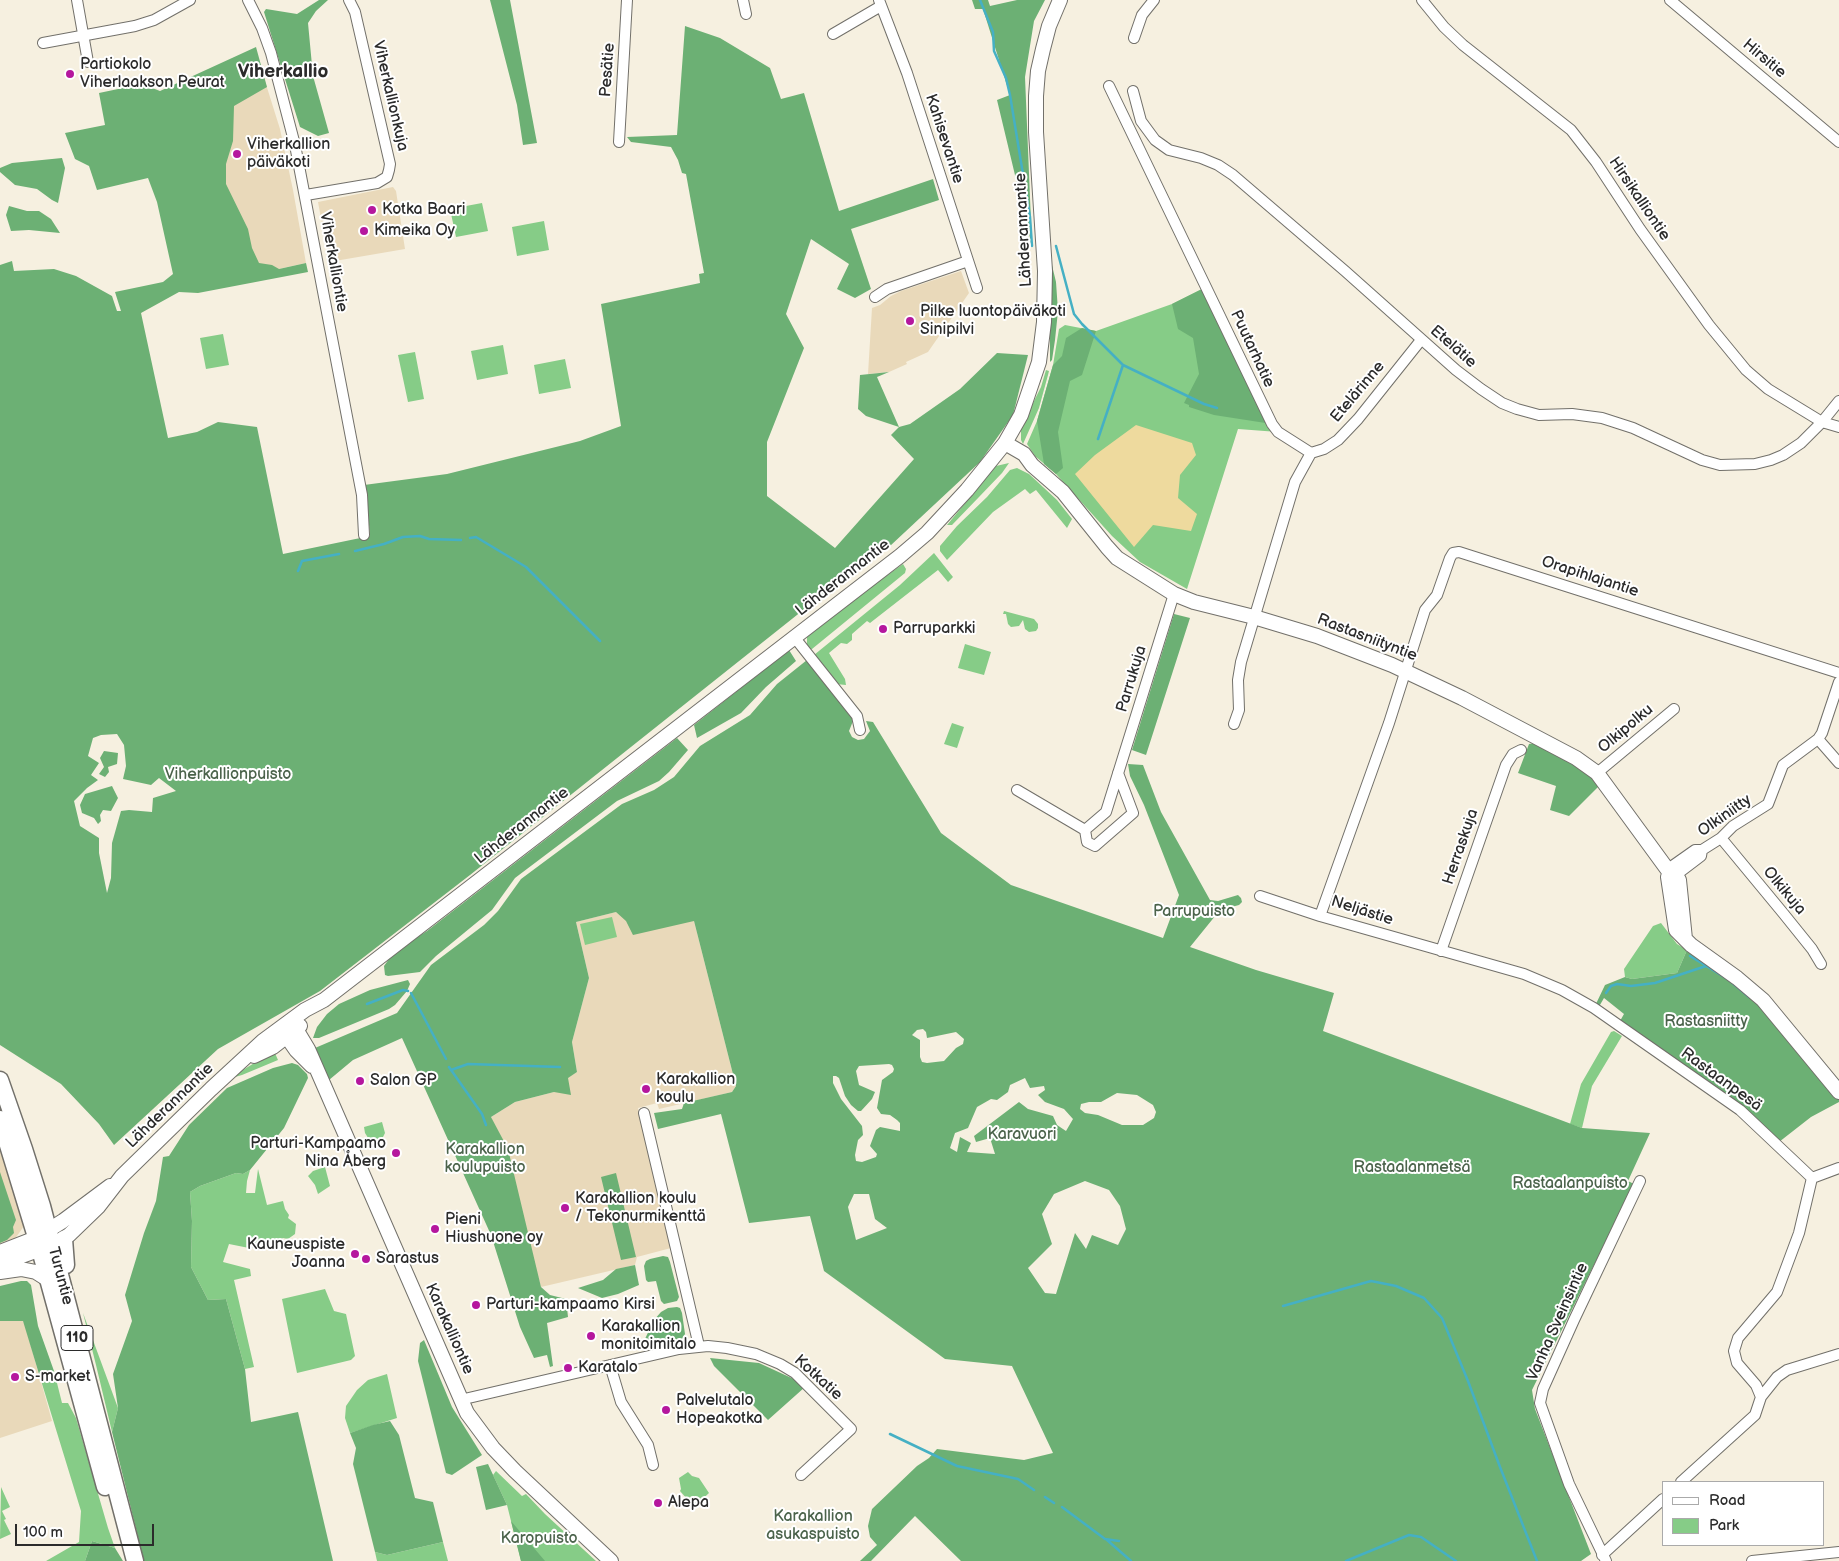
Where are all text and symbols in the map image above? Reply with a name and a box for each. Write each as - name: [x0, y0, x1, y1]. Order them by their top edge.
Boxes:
- street label: Hirsitie: [1738, 35, 1790, 83]
- street label: Viherkallionkuja: [368, 39, 412, 153]
- street label: Pesätie: [597, 42, 619, 98]
- place label: Partiokolo Viherlaakson Peurat: [80, 55, 225, 93]
- district label: Viherkallio: [238, 61, 328, 83]
- marker: Partiokolo Viherlaakson Peurat: [64, 68, 76, 80]
- street label: Kahisevantie: [921, 92, 967, 186]
- place label: Viherkallion päiväkoti: [247, 135, 330, 173]
- marker: Viherkallion päiväkoti: [231, 148, 243, 160]
- street label: Hirsikalliontie: [1604, 154, 1674, 244]
- street label: Lähderannantie: [1011, 173, 1037, 287]
- place label: Kotka Baari: [382, 200, 465, 220]
- marker: Kotka Baari: [366, 204, 378, 216]
- street label: Viherkalliontie: [315, 210, 351, 314]
- place label: Kimeika Oy: [374, 221, 455, 241]
- marker: Kimeika Oy: [358, 225, 370, 237]
- place label: Pilke luontopäiväkoti Sinipilvi: [920, 302, 1066, 340]
- street label: Puutarhatie: [1226, 307, 1278, 391]
- marker: Pilke luontopäiväkoti Sinipilvi: [904, 315, 916, 327]
- street label: Etelätie: [1426, 322, 1480, 372]
- street label: Etelärinne: [1327, 357, 1389, 427]
- street label: Lähderannantie: [792, 535, 894, 621]
- street label: Orapihlajantie: [1539, 552, 1641, 602]
- street label: Rastasniityntie: [1314, 610, 1420, 666]
- place label: Parruparkki: [893, 619, 975, 639]
- marker: Parruparkki: [877, 623, 889, 635]
- street label: Parrukuja: [1113, 643, 1151, 715]
- street label: Olkipolku: [1595, 700, 1657, 758]
- park label: Viherkallionpuisto: [165, 765, 291, 785]
- street label: Lähderannantie: [471, 783, 573, 869]
- street label: Olkiniitty: [1695, 791, 1755, 841]
- street label: Herraskuja: [1439, 807, 1483, 887]
- street label: Olkikuja: [1758, 863, 1810, 919]
- street label: Neljästie: [1329, 892, 1395, 930]
- park label: Parrupuisto: [1153, 902, 1235, 922]
- park label: Rastasniitty: [1664, 1012, 1748, 1032]
- street label: Rastaanpesä: [1677, 1044, 1765, 1116]
- street label: Lähderannantie: [122, 1059, 218, 1153]
- place label: Karakallion koulu: [656, 1070, 735, 1108]
- place label: Salon GP: [370, 1071, 437, 1091]
- marker: Salon GP: [354, 1075, 366, 1087]
- marker: Karakallion koulu: [640, 1083, 652, 1095]
- park label: Karavuori: [988, 1125, 1056, 1145]
- place label: Parturi-Kampaamo Nina Åberg: [250, 1134, 386, 1172]
- park label: Karakallion koulupuisto: [444, 1140, 526, 1178]
- marker: Parturi-Kampaamo Nina Åberg: [390, 1147, 402, 1159]
- park label: Rastaalanmetsä: [1354, 1158, 1470, 1178]
- park label: Rastaalanpuisto: [1512, 1174, 1628, 1194]
- place label: Karakallion koulu / Tekonurmikenttä: [575, 1189, 706, 1227]
- marker: Karakallion koulu / Tekonurmikenttä: [559, 1202, 571, 1214]
- place label: Pieni Hiushuone oy: [445, 1210, 543, 1248]
- marker: Pieni Hiushuone oy: [429, 1223, 441, 1235]
- place label: Kauneuspiste Joanna: [247, 1235, 345, 1273]
- street label: Turuntie: [43, 1245, 77, 1307]
- marker: Kauneuspiste Joanna: [349, 1248, 361, 1260]
- place label: Sarastus: [376, 1249, 439, 1269]
- marker: Sarastus: [360, 1253, 372, 1265]
- street label: Vanha Sveinsintie: [1523, 1260, 1593, 1384]
- street label: Karakalliontie: [420, 1281, 478, 1377]
- place label: Parturi-kampaamo Kirsi: [486, 1295, 655, 1315]
- marker: Parturi-kampaamo Kirsi: [470, 1299, 482, 1311]
- place label: Karakallion monitoimitalo: [601, 1317, 696, 1355]
- road number: 110: [61, 1326, 93, 1350]
- marker: Karakallion monitoimitalo: [585, 1330, 597, 1342]
- street label: Kotkatie: [790, 1351, 846, 1405]
- place label: Karatalo: [578, 1358, 638, 1378]
- marker: Karatalo: [562, 1362, 574, 1374]
- place label: S-market: [25, 1367, 91, 1387]
- marker: S-market: [9, 1371, 21, 1383]
- place label: Palvelutalo Hopeakotka: [676, 1391, 763, 1429]
- marker: Palvelutalo Hopeakotka: [660, 1404, 672, 1416]
- legend: [1662, 1481, 1824, 1546]
- text: Road: [1709, 1491, 1745, 1510]
- place label: Alepa: [668, 1493, 709, 1513]
- marker: Alepa: [652, 1497, 664, 1509]
- park label: Karakallion asukaspuisto: [766, 1507, 860, 1545]
- scale bar: [18, 1514, 156, 1546]
- text: Park: [1709, 1516, 1739, 1535]
- text: 100 m: [23, 1523, 63, 1542]
- park label: Karopuisto: [501, 1529, 577, 1549]

